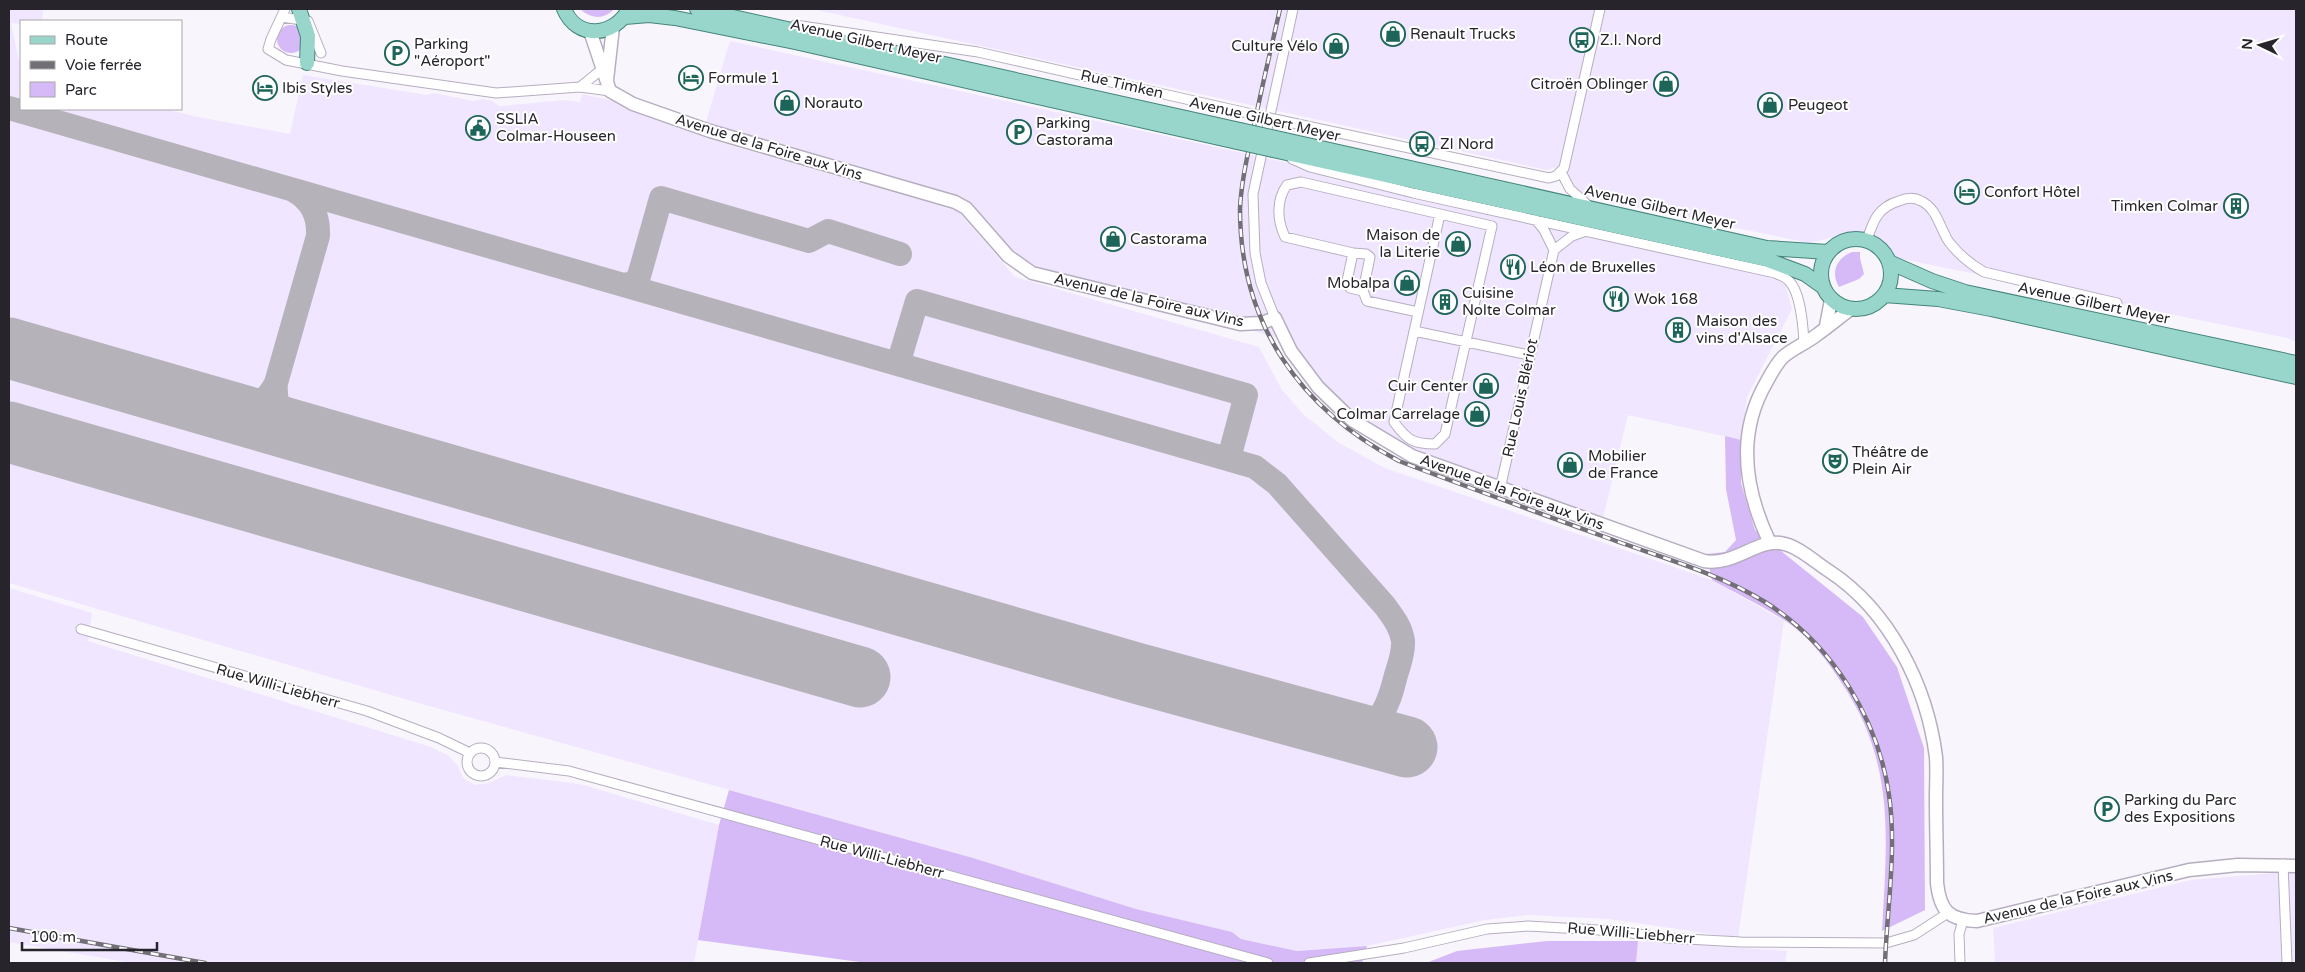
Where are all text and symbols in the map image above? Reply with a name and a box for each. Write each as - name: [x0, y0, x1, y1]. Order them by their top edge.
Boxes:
- street label: Avenue Gilbert Meyer: [789, 15, 944, 67]
- legend: [20, 20, 182, 110]
- north arrow: [2235, 20, 2285, 70]
- shop icon: Renault Trucks: [1380, 21, 1406, 47]
- place label: Renault Trucks: [1410, 25, 1516, 43]
- bus stop icon: Z.I. Nord: [1569, 27, 1595, 53]
- text: Route: [65, 31, 108, 49]
- place label: Z.I. Nord: [1600, 31, 1662, 49]
- shop icon: Culture Vélo: [1323, 33, 1349, 59]
- place label: Parking "Aéroport": [414, 35, 491, 70]
- place label: Culture Vélo: [1231, 37, 1318, 55]
- text: N: [2239, 38, 2257, 50]
- parking icon: Parking "Aéroport": [384, 40, 410, 66]
- text: Voie ferrée: [65, 56, 142, 74]
- hotel icon: Formule 1: [678, 65, 704, 91]
- street label: Rue Timken: [1079, 66, 1165, 102]
- place label: Formule 1: [708, 69, 780, 87]
- shop icon: Citroën Oblinger: [1653, 71, 1679, 97]
- hotel icon: Ibis Styles: [252, 75, 278, 101]
- place label: Citroën Oblinger: [1530, 75, 1648, 93]
- place label: Ibis Styles: [282, 79, 352, 97]
- text: Parc: [65, 81, 97, 99]
- shop icon: Norauto: [774, 90, 800, 116]
- shop icon: Peugeot: [1757, 92, 1783, 118]
- street label: Avenue Gilbert Meyer: [1188, 93, 1343, 145]
- place label: Norauto: [804, 94, 863, 112]
- place label: Peugeot: [1788, 96, 1849, 114]
- place label: SSLIA Colmar-Houseen: [496, 110, 616, 145]
- street label: Avenue de la Foire aux Vins: [673, 110, 865, 184]
- place label: Parking Castorama: [1036, 114, 1113, 149]
- public building icon: SSLIA Colmar-Houseen: [465, 115, 491, 141]
- parking icon: Parking Castorama: [1006, 119, 1032, 145]
- bus stop icon: ZI Nord: [1409, 131, 1435, 157]
- place label: ZI Nord: [1440, 135, 1494, 153]
- hotel icon: Confort Hôtel: [1954, 179, 1980, 205]
- street label: Avenue Gilbert Meyer: [1583, 181, 1738, 233]
- place label: Confort Hôtel: [1984, 183, 2080, 201]
- building icon: Timken Colmar: [2223, 193, 2249, 219]
- place label: Timken Colmar: [2111, 197, 2218, 215]
- shop icon: Castorama: [1100, 226, 1126, 252]
- place label: Maison de la Literie: [1366, 226, 1440, 261]
- place label: Castorama: [1130, 230, 1207, 248]
- shop icon: Maison de la Literie: [1445, 231, 1471, 257]
- restaurant icon: Léon de Bruxelles: [1500, 254, 1526, 280]
- place label: Léon de Bruxelles: [1530, 258, 1656, 276]
- street label: Avenue de la Foire aux Vins: [1052, 269, 1246, 331]
- shop icon: Mobalpa: [1394, 270, 1420, 296]
- place label: Mobalpa: [1327, 274, 1390, 292]
- street label: Avenue Gilbert Meyer: [2017, 278, 2172, 328]
- place label: Cuisine Nolte Colmar: [1462, 284, 1556, 319]
- restaurant icon: Wok 168: [1603, 286, 1629, 312]
- building icon: Cuisine Nolte Colmar: [1432, 289, 1458, 315]
- place label: Wok 168: [1634, 290, 1698, 308]
- place label: Maison des vins d'Alsace: [1696, 312, 1788, 347]
- building icon: Maison des vins d'Alsace: [1665, 317, 1691, 343]
- street label: Rue Louis Blériot: [1499, 337, 1541, 459]
- shop icon: Cuir Center: [1473, 373, 1499, 399]
- place label: Cuir Center: [1388, 377, 1468, 395]
- shop icon: Colmar Carrelage: [1464, 401, 1490, 427]
- place label: Colmar Carrelage: [1336, 405, 1460, 423]
- place label: Théâtre de Plein Air: [1852, 443, 1929, 478]
- place label: Mobilier de France: [1588, 447, 1658, 482]
- theatre icon: Théâtre de Plein Air: [1822, 448, 1848, 474]
- street label: Avenue de la Foire aux Vins: [1418, 450, 1606, 534]
- shop icon: Mobilier de France: [1557, 452, 1583, 478]
- street label: Rue Willi-Liebherr: [214, 660, 342, 712]
- place label: Parking du Parc des Expositions: [2124, 791, 2236, 826]
- parking icon: Parking du Parc des Expositions: [2094, 796, 2120, 822]
- street label: Rue Willi-Liebherr: [818, 832, 946, 882]
- street label: Avenue de la Foire aux Vins: [1981, 866, 2175, 928]
- street label: Rue Willi-Liebherr: [1567, 918, 1696, 948]
- scale bar: [22, 920, 158, 952]
- text: 100 m: [30, 928, 76, 946]

